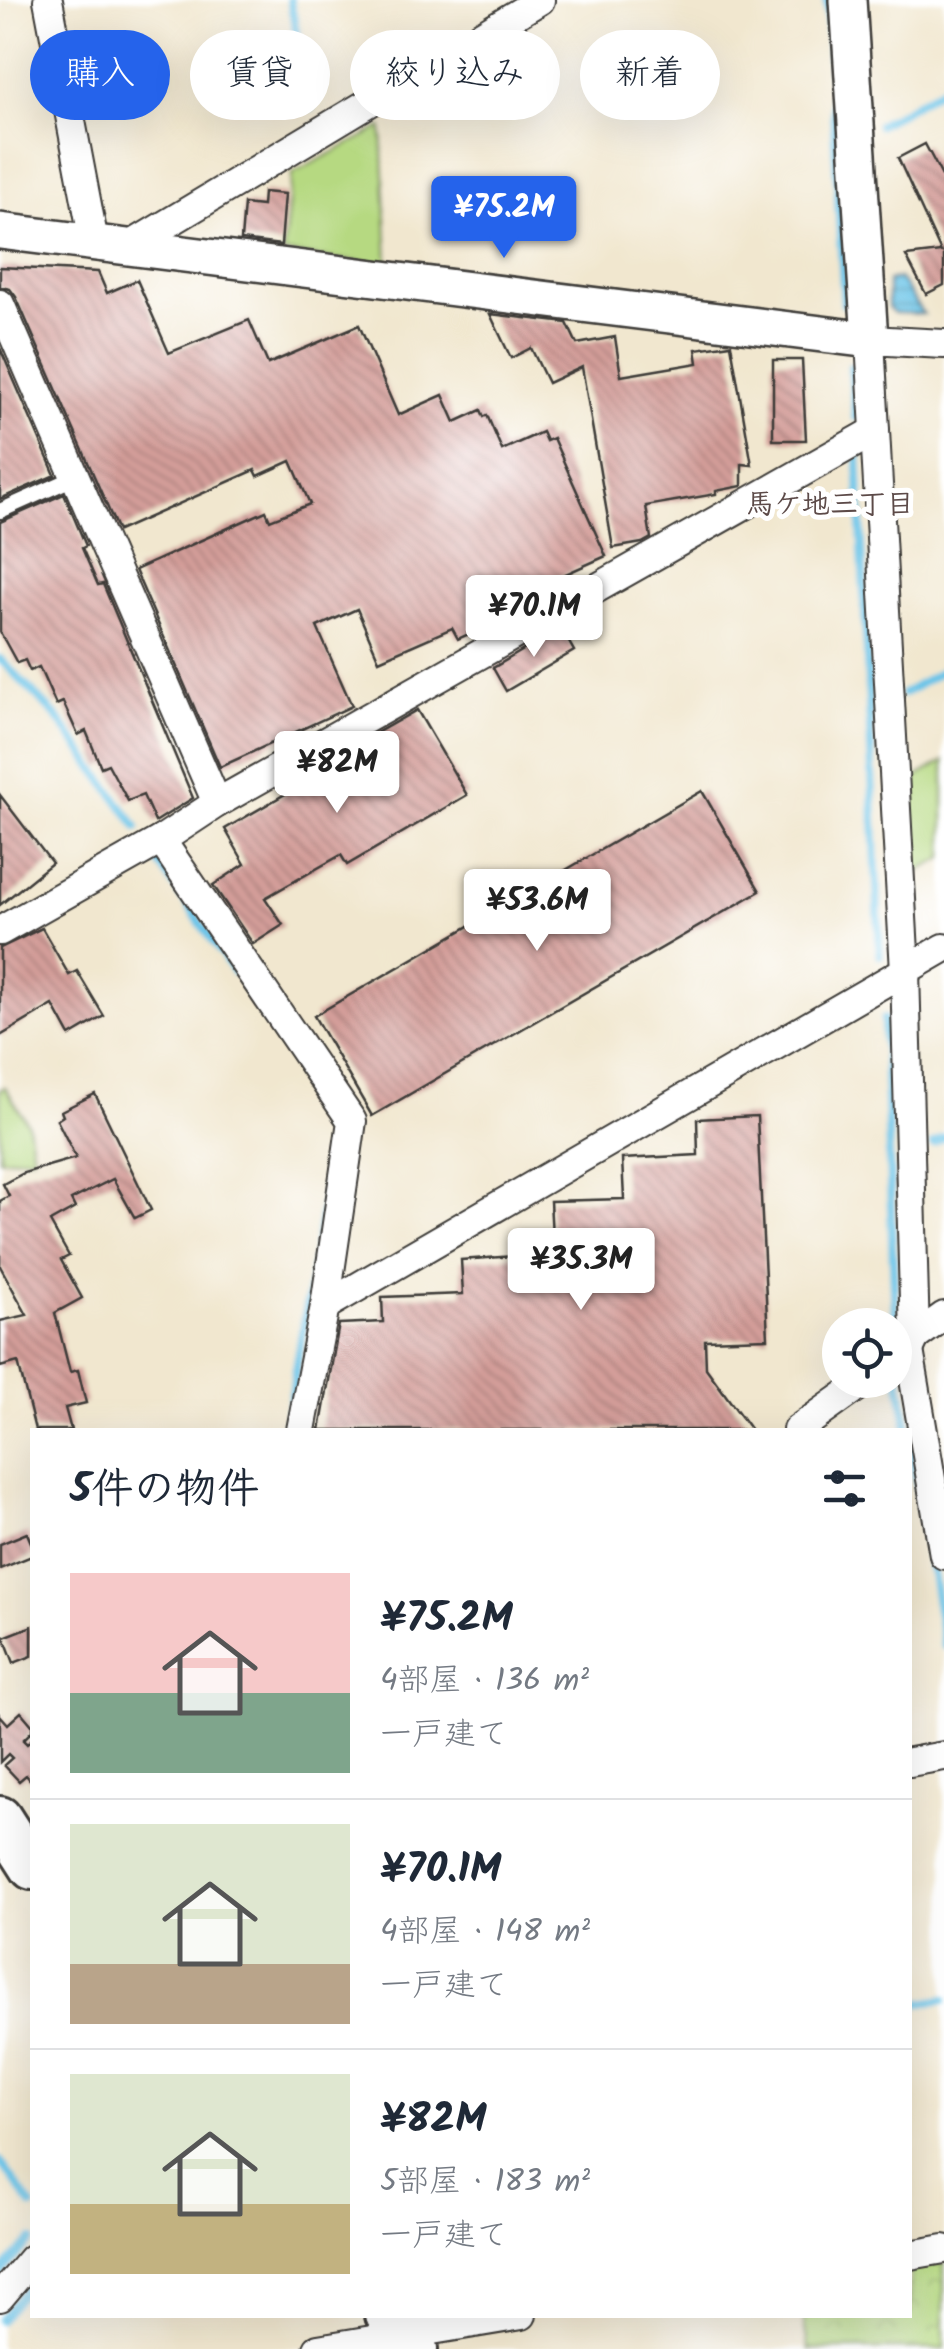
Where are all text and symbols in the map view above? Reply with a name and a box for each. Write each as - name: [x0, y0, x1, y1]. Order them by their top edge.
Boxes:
- chip: 購入: [30, 30, 170, 120]
- chip: 賃貸: [190, 30, 330, 120]
- chip: 絞り込み: [350, 30, 560, 120]
- chip: 新着: [580, 30, 720, 120]
- pin: ¥75.2M: [423, 176, 585, 261]
- text: ¥75.2M: [453, 183, 555, 234]
- district label: 馬ケ地三丁目: [746, 483, 914, 528]
- pin: ¥70.1M: [453, 575, 615, 660]
- text: ¥70.1M: [488, 582, 580, 633]
- pin: ¥82M: [278, 731, 396, 816]
- text: ¥82M: [296, 738, 378, 789]
- pin: ¥53.6M: [456, 869, 618, 954]
- text: ¥53.6M: [486, 876, 588, 927]
- pin: ¥35.3M: [500, 1228, 662, 1313]
- text: ¥35.3M: [530, 1235, 632, 1286]
- map controls: [822, 1308, 912, 1398]
- button: locate: [822, 1308, 912, 1398]
- text: 5件の物件: [70, 1457, 259, 1524]
- icon: filters: [817, 1461, 872, 1516]
- text: ¥75.2M: [380, 1586, 513, 1653]
- icon: home: [150, 1613, 270, 1733]
- text: 4部屋 · 136 m²: [380, 1656, 589, 1707]
- text: 一戸建て: [380, 1710, 508, 1761]
- text: ¥70.1M: [380, 1837, 502, 1904]
- icon: home: [150, 1864, 270, 1984]
- text: 4部屋 · 148 m²: [380, 1907, 590, 1958]
- text: 一戸建て: [380, 1961, 508, 2012]
- text: ¥82M: [380, 2087, 487, 2154]
- icon: home: [150, 2114, 270, 2234]
- text: 5部屋 · 183 m²: [380, 2157, 590, 2208]
- text: 一戸建て: [380, 2211, 508, 2262]

